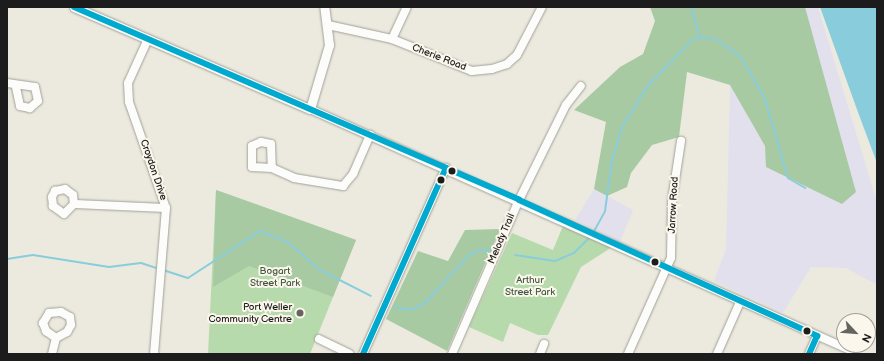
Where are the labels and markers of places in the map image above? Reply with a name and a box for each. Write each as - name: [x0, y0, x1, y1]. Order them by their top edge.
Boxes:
- unlabelled marker: [447, 166, 457, 176]
- unlabelled marker: [436, 175, 446, 185]
- unlabelled marker: [650, 257, 660, 267]
- place label: Port Weller Community Centre: [208, 301, 292, 324]
- marker: Port Weller Community Centre: [295, 308, 305, 318]
- unlabelled marker: [802, 326, 812, 336]

